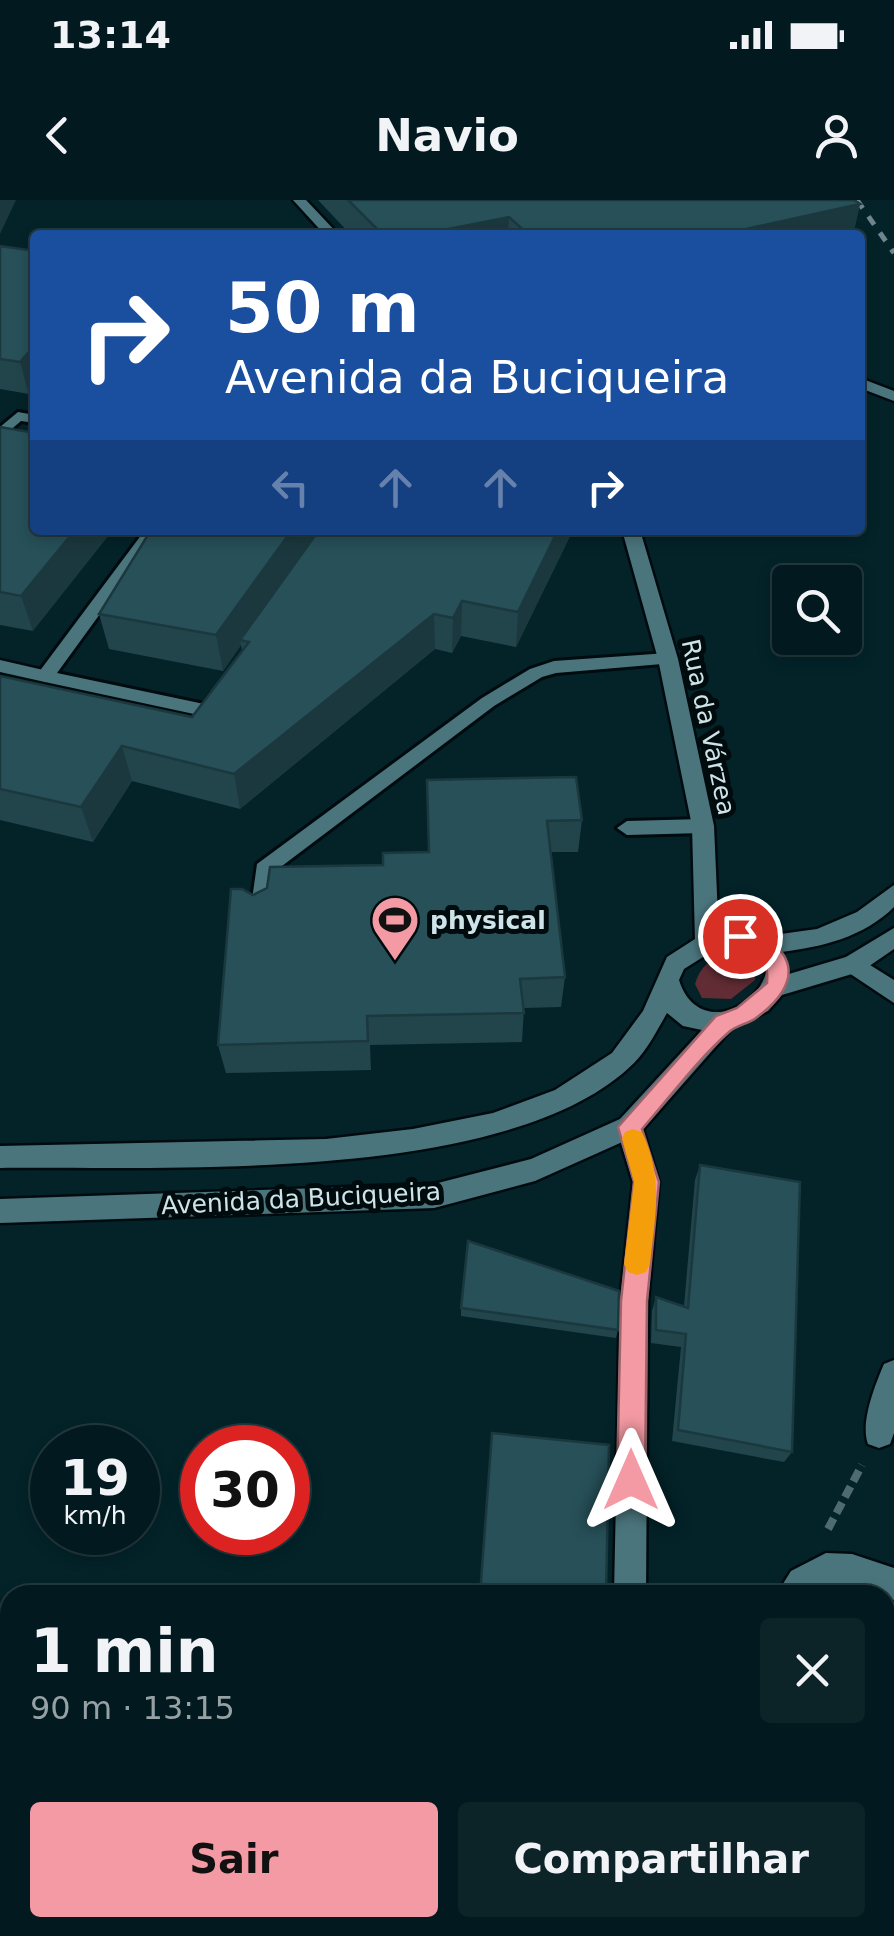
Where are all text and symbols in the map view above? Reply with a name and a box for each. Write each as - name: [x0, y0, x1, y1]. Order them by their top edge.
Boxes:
- text: 13:14: [50, 13, 171, 57]
- icon: back: [30, 108, 85, 163]
- icon: person: [809, 108, 864, 163]
- text: Navio: [375, 109, 519, 162]
- text: 50 m: [225, 267, 420, 349]
- icon: right: [60, 270, 190, 400]
- text: Avenida da Buciqueira: [225, 351, 729, 404]
- icon: left: [263, 460, 318, 515]
- icon: ahead: [368, 460, 423, 515]
- icon: ahead: [473, 460, 528, 515]
- icon: right: [578, 460, 633, 515]
- map controls: [772, 565, 862, 655]
- button: search: [772, 565, 862, 655]
- street label: Rua da Várzea: [676, 637, 741, 818]
- sports icon: physical: [369, 894, 421, 962]
- pin: [698, 894, 783, 979]
- place label: physical: [430, 906, 546, 935]
- icon: arrive: [713, 909, 768, 964]
- street label: Avenida da Buciqueira: [160, 1177, 442, 1220]
- speed limit sign: 30: [180, 1425, 310, 1555]
- position arrow: [579, 1428, 683, 1532]
- text: 19: [60, 1449, 130, 1507]
- text: km/h: [63, 1501, 127, 1530]
- text: 1 min: [30, 1616, 218, 1686]
- button: close: [760, 1618, 865, 1723]
- text: 90 m · 13:15: [30, 1689, 235, 1727]
- button: Sair: [30, 1802, 438, 1917]
- button: Compartilhar: [458, 1802, 865, 1917]

